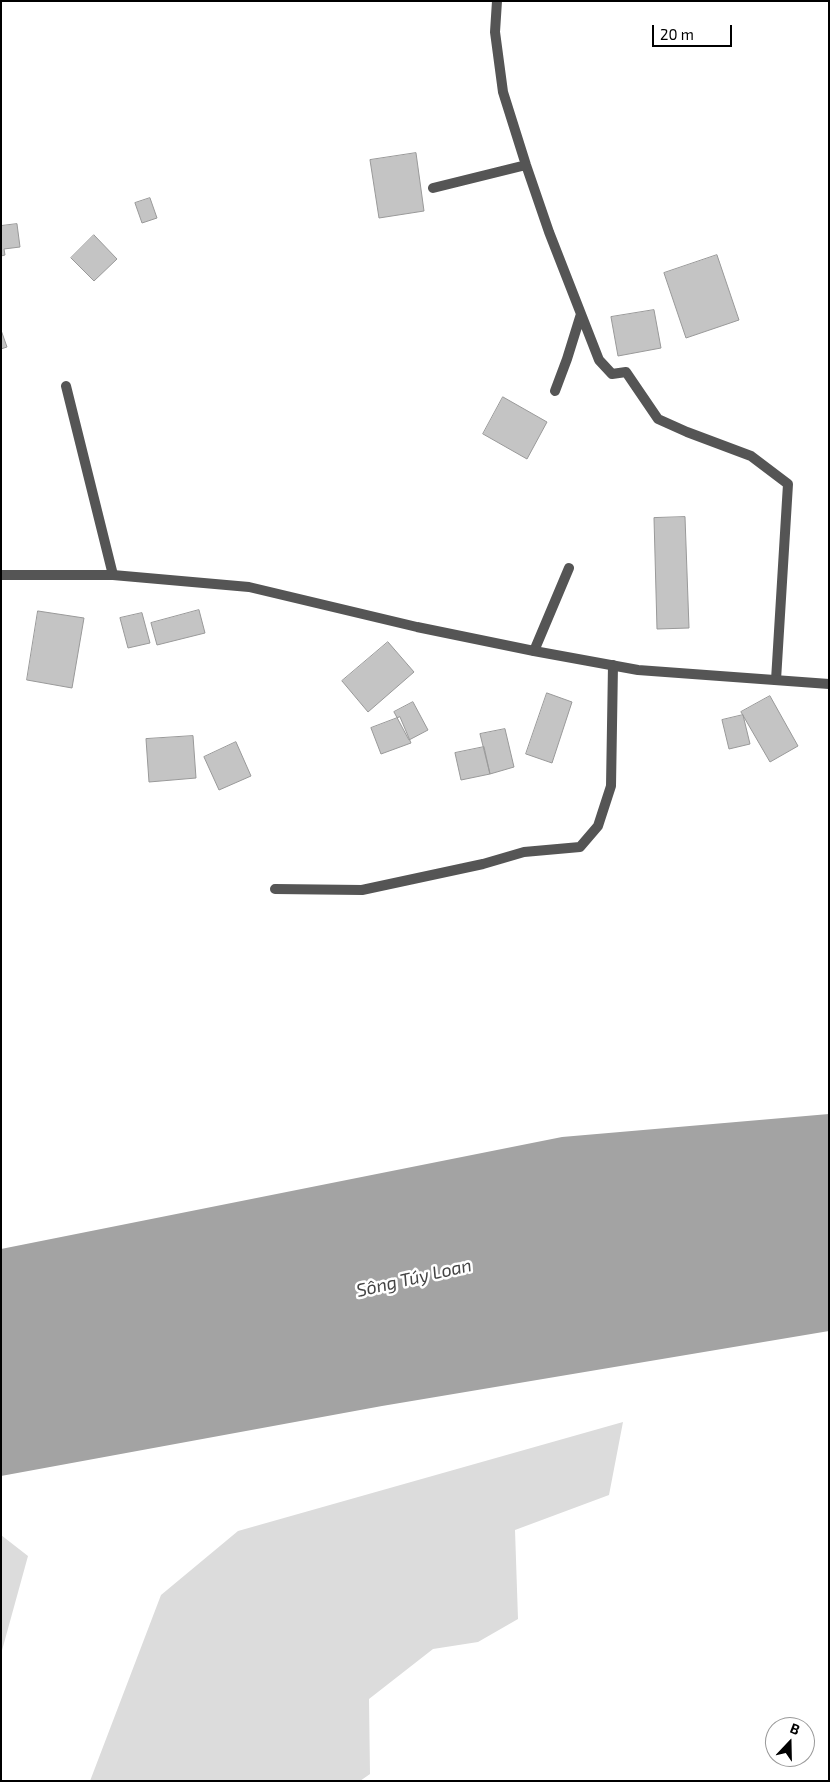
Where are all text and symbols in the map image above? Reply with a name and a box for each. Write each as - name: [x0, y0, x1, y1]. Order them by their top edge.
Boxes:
- scale bar: [655, 15, 735, 47]
- text: 20 m: [660, 25, 694, 43]
- water label: Sông Túy Loan: [354, 1254, 474, 1302]
- north arrow: [765, 1717, 815, 1767]
- text: B: [788, 1719, 802, 1738]

